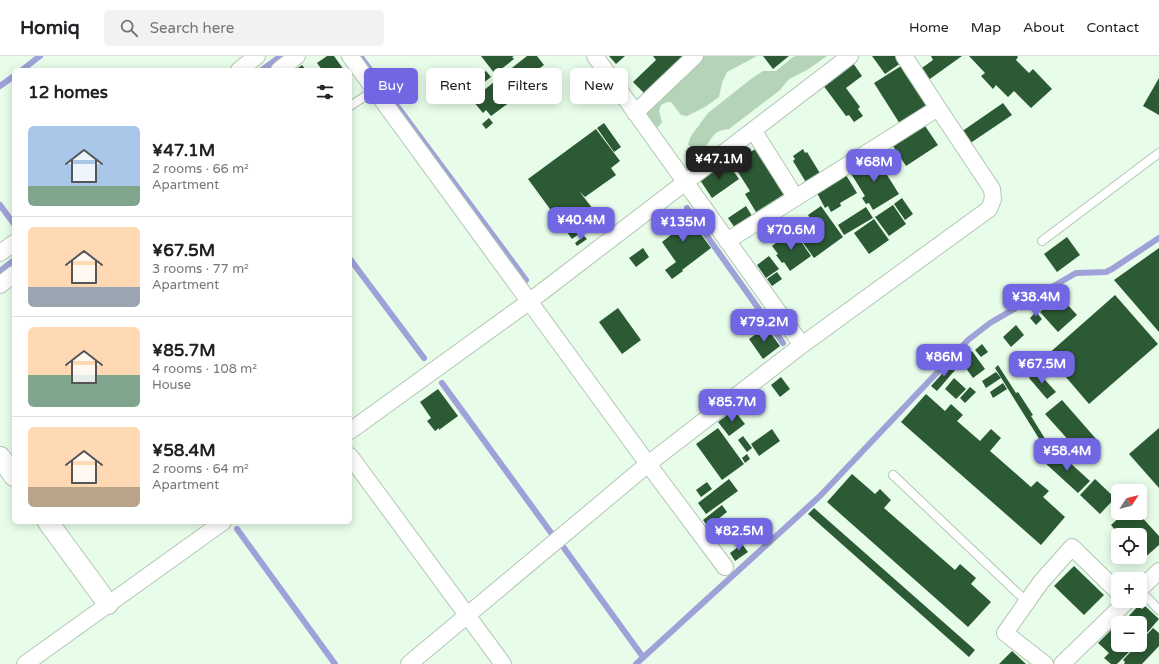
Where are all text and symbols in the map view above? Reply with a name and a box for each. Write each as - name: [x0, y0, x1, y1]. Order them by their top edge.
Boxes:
- search box: [104, 10, 384, 46]
- text: Homiq: [20, 17, 80, 39]
- icon: search: [118, 17, 140, 39]
- text: Search here: [150, 19, 234, 37]
- text: Home: [909, 19, 949, 36]
- text: Map: [971, 19, 1001, 36]
- text: About: [1023, 19, 1065, 36]
- text: Contact: [1087, 19, 1139, 36]
- chip: Buy: [364, 68, 418, 104]
- chip: Rent: [426, 68, 485, 104]
- chip: Filters: [493, 68, 562, 104]
- chip: New: [570, 68, 628, 104]
- icon: filters: [314, 81, 336, 103]
- text: 12 homes: [28, 82, 108, 103]
- text: ¥47.1M: [152, 140, 215, 161]
- icon: home: [60, 142, 108, 190]
- pin: ¥47.1M: [686, 146, 752, 180]
- pin: ¥68M: [850, 149, 898, 183]
- text: ¥47.1M: [695, 151, 743, 167]
- text: ¥68M: [855, 154, 893, 170]
- text: 2 rooms · 66 m²: [152, 161, 249, 177]
- text: Apartment: [152, 177, 219, 193]
- pin: ¥40.4M: [548, 207, 614, 241]
- pin: ¥135M: [655, 209, 711, 243]
- text: ¥40.4M: [557, 212, 605, 228]
- text: ¥135M: [660, 214, 706, 230]
- pin: ¥70.6M: [758, 217, 824, 251]
- text: ¥70.6M: [767, 222, 815, 238]
- text: ¥67.5M: [152, 240, 215, 261]
- icon: home: [60, 243, 108, 291]
- text: 3 rooms · 77 m²: [152, 261, 249, 277]
- text: Apartment: [152, 277, 219, 293]
- pin: ¥38.4M: [1003, 284, 1069, 318]
- text: ¥38.4M: [1012, 289, 1060, 305]
- pin: ¥79.2M: [731, 309, 797, 343]
- text: ¥79.2M: [740, 314, 788, 330]
- text: ¥85.7M: [152, 340, 216, 361]
- icon: home: [60, 343, 108, 391]
- pin: ¥86M: [920, 344, 968, 378]
- text: ¥86M: [925, 349, 963, 365]
- pin: ¥67.5M: [1009, 351, 1075, 385]
- text: ¥67.5M: [1018, 356, 1066, 372]
- text: 4 rooms · 108 m²: [152, 361, 257, 377]
- text: House: [152, 377, 191, 393]
- pin: ¥85.7M: [699, 389, 765, 423]
- text: ¥85.7M: [708, 394, 756, 410]
- pin: ¥58.4M: [1034, 438, 1100, 472]
- text: ¥58.4M: [152, 440, 216, 461]
- icon: home: [60, 443, 108, 491]
- text: ¥58.4M: [1043, 443, 1091, 459]
- text: 2 rooms · 64 m²: [152, 461, 249, 477]
- text: Apartment: [152, 477, 219, 493]
- north arrow: [1111, 484, 1147, 520]
- map controls: [1111, 484, 1147, 652]
- pin: ¥82.5M: [706, 518, 772, 552]
- text: ¥82.5M: [715, 523, 763, 539]
- button: locate: [1111, 528, 1147, 564]
- button: +: [1111, 572, 1147, 608]
- button: −: [1111, 616, 1147, 652]

